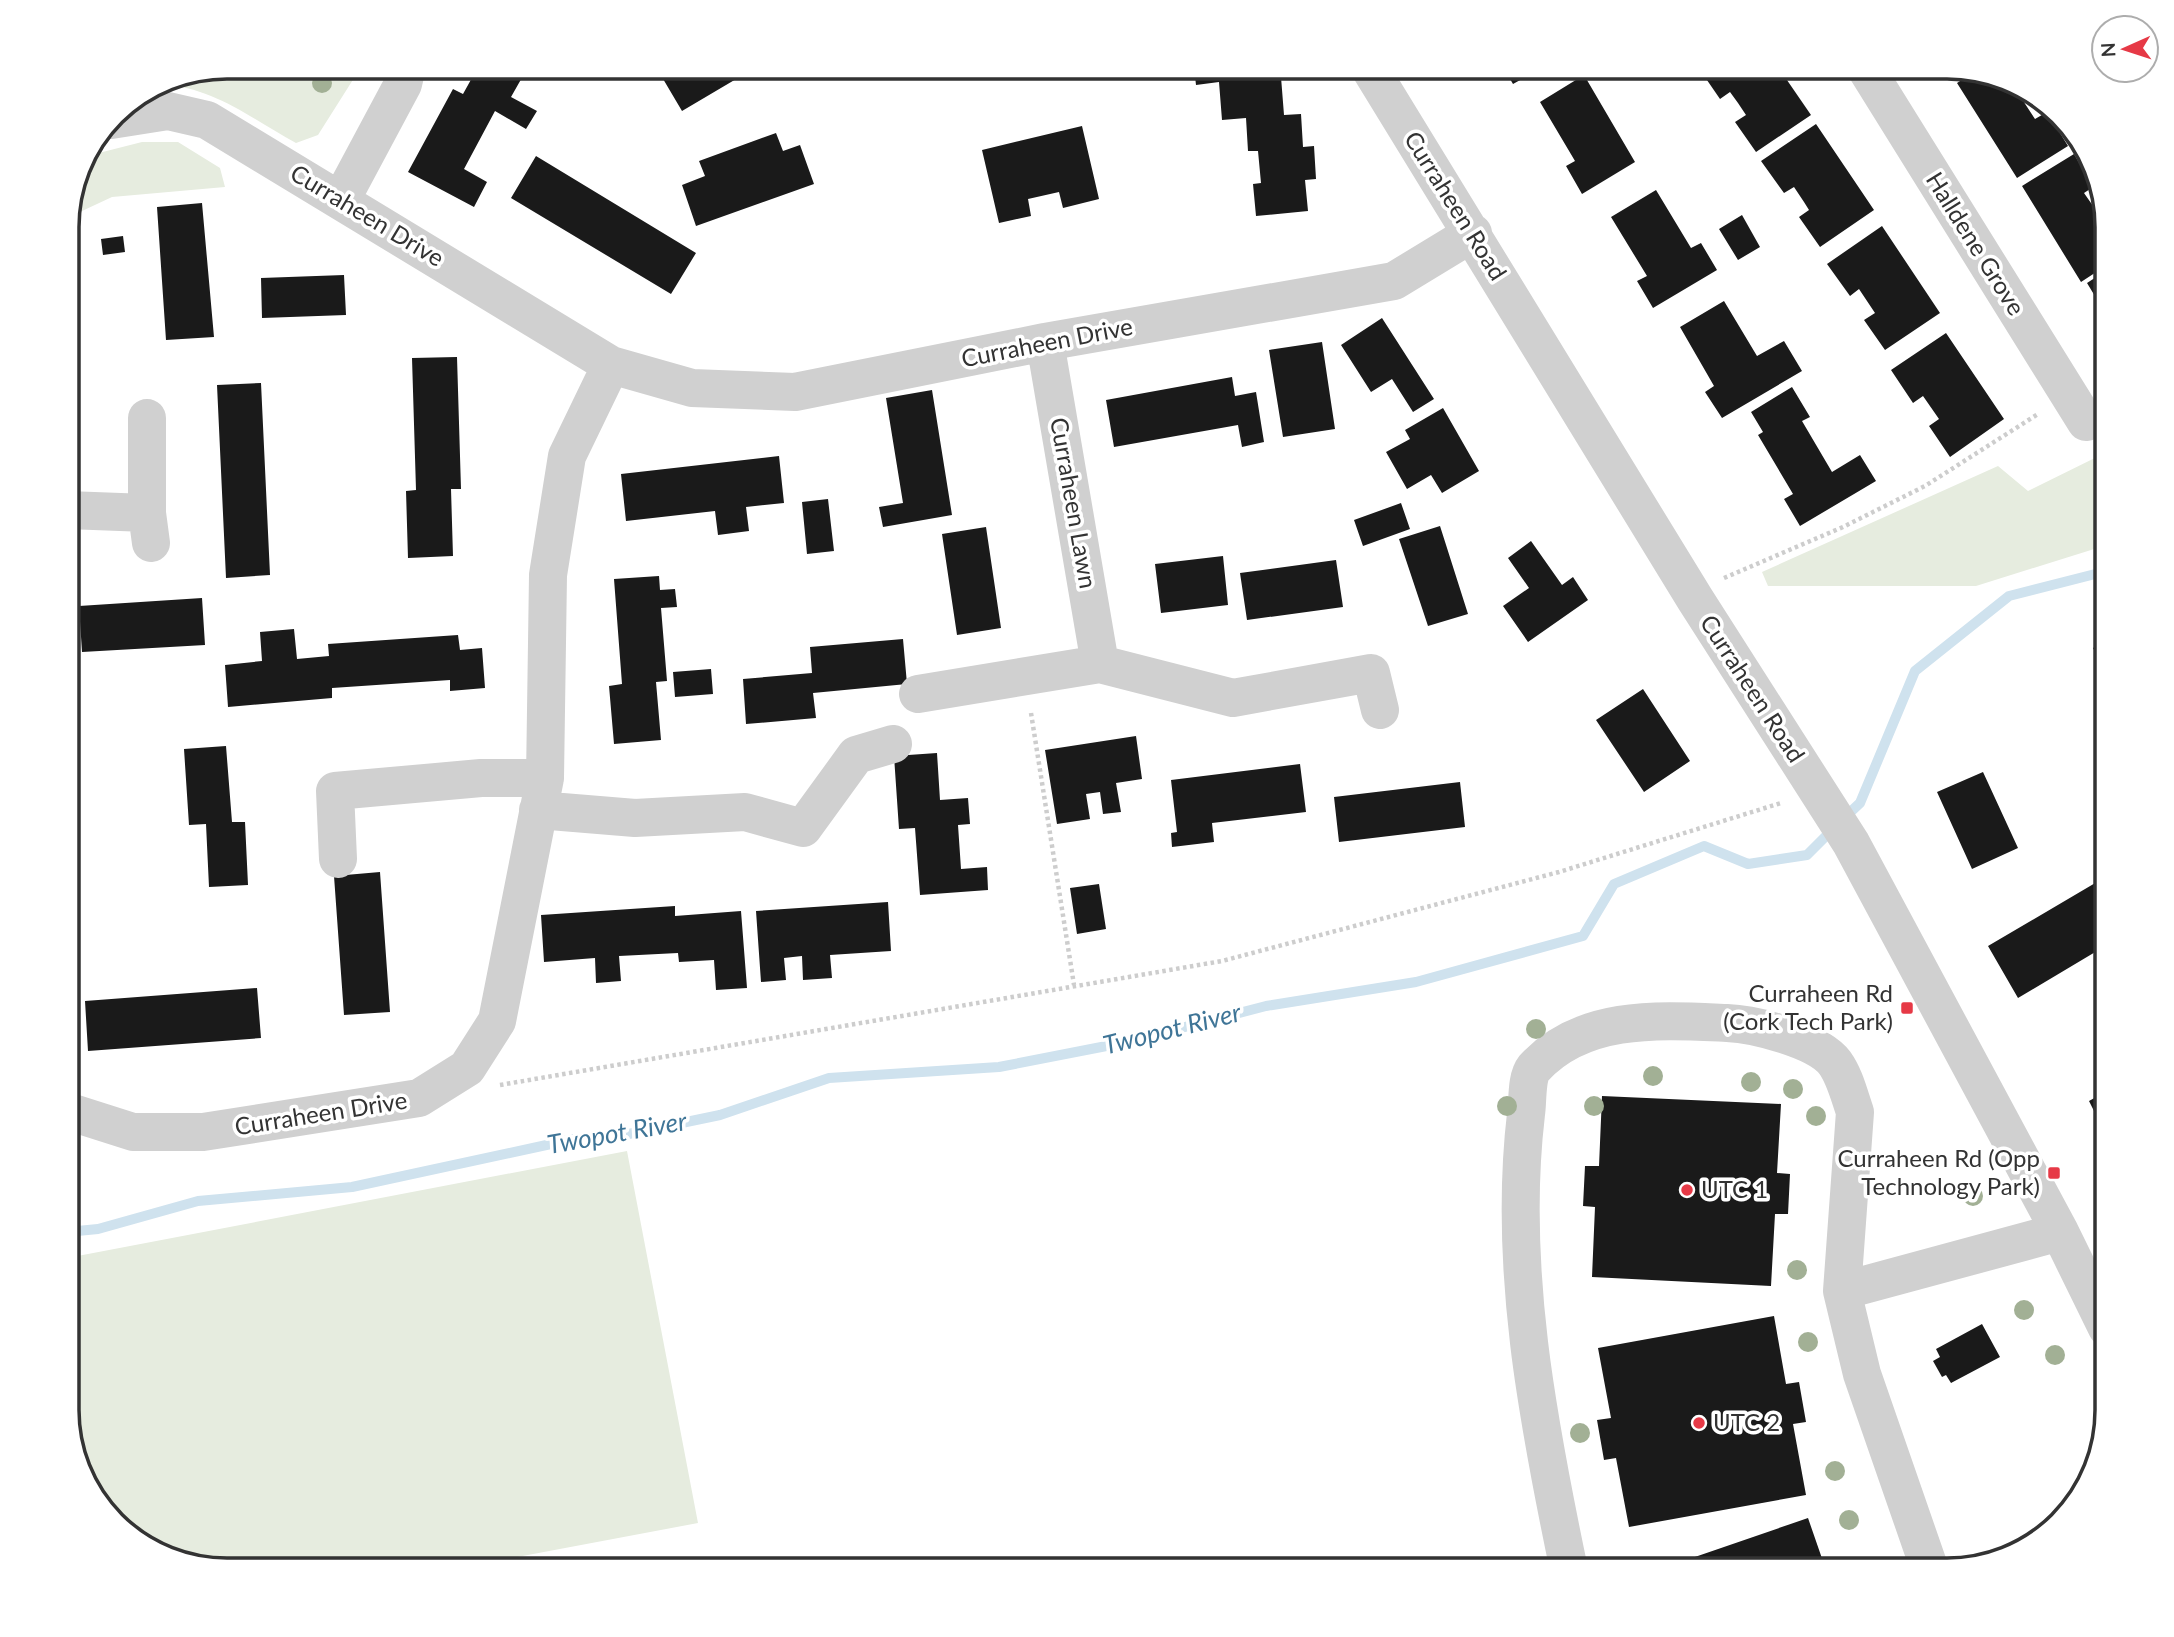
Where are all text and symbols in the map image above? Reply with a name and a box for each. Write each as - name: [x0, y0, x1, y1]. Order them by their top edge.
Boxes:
- north arrow: [2090, 14, 2160, 84]
- text: N: [2096, 42, 2119, 58]
- street label: Curraheen Road: [1399, 125, 1514, 285]
- street label: Curraheen Drive: [286, 157, 450, 272]
- street label: Halldene Grove: [1921, 166, 2032, 320]
- street label: Curraheen Drive: [959, 311, 1135, 372]
- street label: Curraheen Lawn: [1045, 415, 1104, 591]
- street label: Curraheen Road: [1695, 609, 1812, 767]
- place label: Curraheen Rd (Cork Tech Park): [1723, 978, 1893, 1035]
- water label: Twopot River: [1099, 995, 1245, 1061]
- marker: Curraheen Rd (Cork Tech Park): [1899, 1000, 1915, 1016]
- street label: Curraheen Drive: [233, 1085, 409, 1140]
- water label: Twopot River: [545, 1104, 690, 1160]
- place label: Curraheen Rd (Opp Technology Park): [1838, 1143, 2040, 1200]
- marker: Curraheen Rd (Opp Technology Park): [2046, 1165, 2062, 1181]
- place label: UTC 1: [1701, 1174, 1768, 1203]
- marker: UTC 1: [1679, 1182, 1695, 1198]
- place label: UTC 2: [1713, 1407, 1780, 1436]
- marker: UTC 2: [1691, 1415, 1707, 1431]

